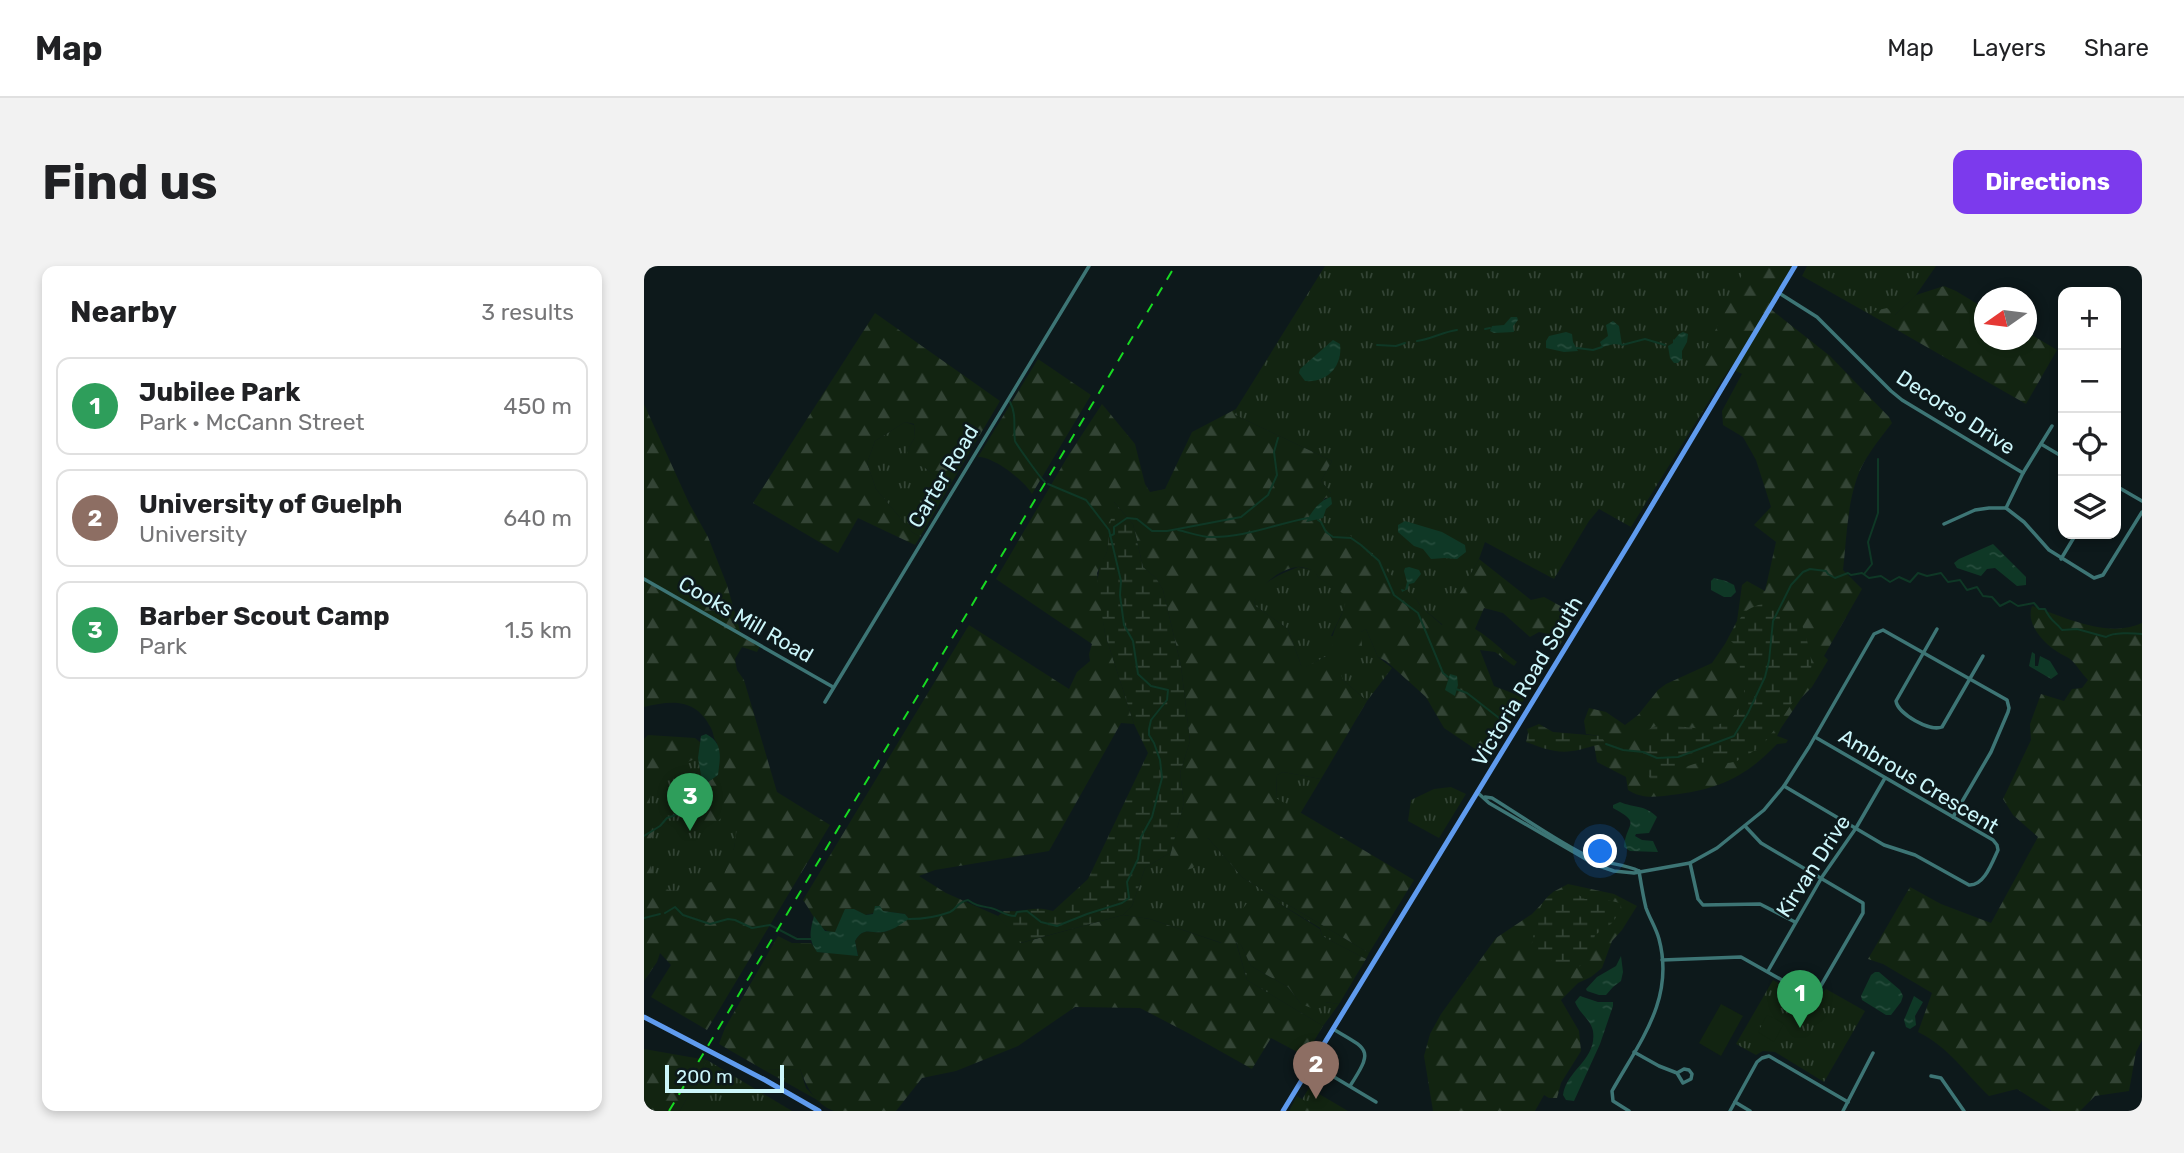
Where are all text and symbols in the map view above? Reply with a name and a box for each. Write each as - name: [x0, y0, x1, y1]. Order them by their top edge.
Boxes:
- text: Map: [35, 29, 103, 68]
- text: Map: [1887, 34, 1934, 62]
- text: Layers: [1972, 34, 2046, 62]
- text: Share: [2084, 34, 2149, 62]
- button: Directions: [1953, 150, 2142, 214]
- text: Find us: [42, 153, 218, 211]
- north arrow: [1974, 287, 2037, 350]
- map controls: [2058, 287, 2121, 539]
- button: +: [2058, 287, 2121, 350]
- text: Nearby: [70, 294, 177, 330]
- text: 3 results: [481, 298, 574, 326]
- button: −: [2058, 350, 2121, 413]
- street label: Decorso Drive: [1892, 364, 2020, 460]
- text: Jubilee Park: [139, 377, 300, 408]
- text: 1: [89, 392, 101, 420]
- text: 450 m: [503, 392, 572, 420]
- text: Park · McCann Street: [139, 408, 364, 436]
- button: locate: [2058, 413, 2121, 476]
- street label: Carter Road: [902, 420, 984, 532]
- button: layers: [2058, 476, 2121, 539]
- text: University of Guelph: [139, 489, 402, 520]
- text: 2: [88, 504, 102, 532]
- text: 640 m: [503, 504, 572, 532]
- text: University: [139, 520, 248, 548]
- street label: Cooks Mill Road: [674, 570, 818, 668]
- street label: Victoria Road South: [1466, 591, 1588, 771]
- text: Barber Scout Camp: [139, 601, 390, 632]
- text: 3: [87, 616, 103, 644]
- text: 1.5 km: [505, 616, 572, 644]
- text: Park: [139, 632, 187, 660]
- street label: Ambrous Crescent: [1835, 723, 2003, 839]
- pin: 3: [667, 773, 713, 831]
- street label: Kirvan Drive: [1771, 810, 1855, 922]
- your location: [1583, 834, 1617, 868]
- pin: 1: [1777, 970, 1823, 1028]
- pin: 2: [1293, 1041, 1339, 1099]
- scale bar: [665, 1062, 784, 1094]
- text: 200 m: [676, 1065, 733, 1088]

